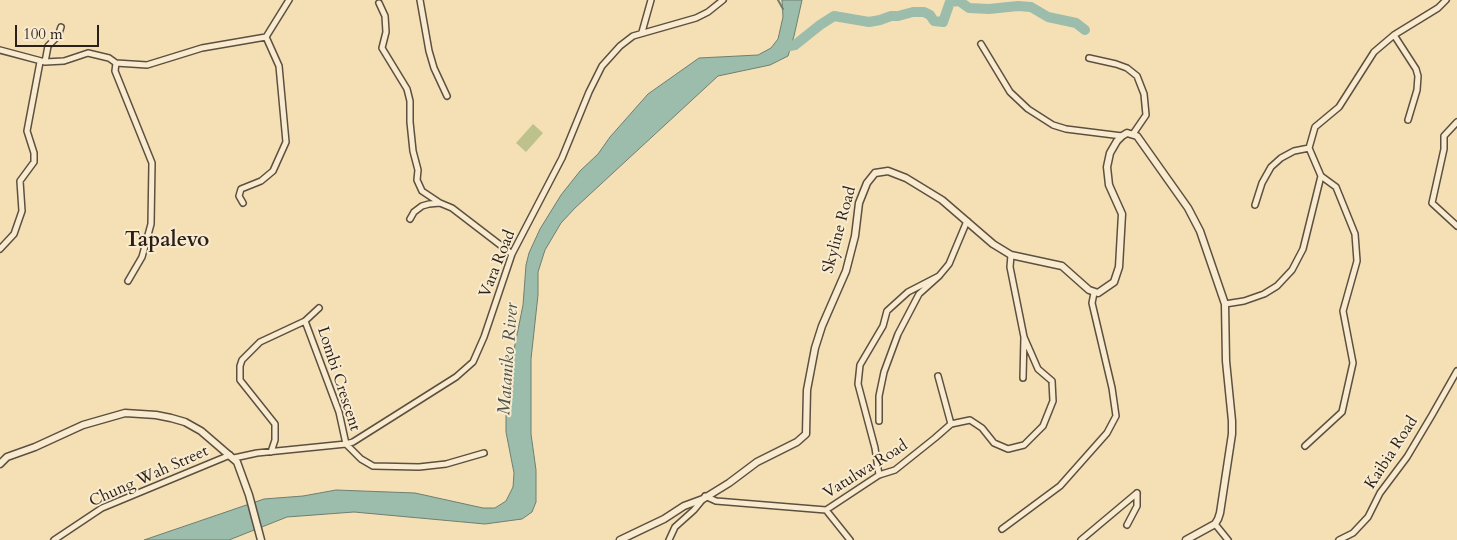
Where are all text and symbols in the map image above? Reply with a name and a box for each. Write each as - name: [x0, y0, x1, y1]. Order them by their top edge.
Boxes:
- scale bar: [18, 15, 101, 47]
- text: 100 m: [23, 24, 63, 44]
- street label: Skyline Road: [819, 184, 861, 276]
- district label: Tapalevo: [125, 228, 209, 254]
- street label: Vara Road: [476, 228, 520, 300]
- water label: Mataniko River: [494, 302, 524, 416]
- street label: Lombi Crescent: [312, 324, 364, 434]
- street label: Kaibia Road: [1361, 413, 1423, 493]
- street label: Vatulwa Road: [820, 436, 912, 504]
- street label: Chung Wah Street: [86, 442, 212, 512]

